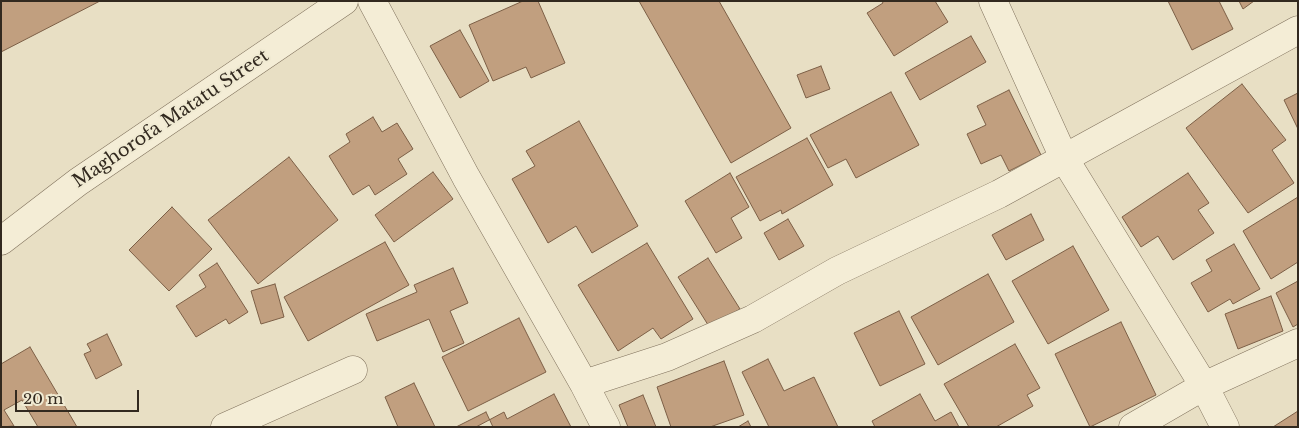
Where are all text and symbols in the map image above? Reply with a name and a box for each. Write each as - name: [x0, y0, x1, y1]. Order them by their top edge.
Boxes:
- street label: Maghorofa Matatu Street: [69, 45, 273, 193]
- scale bar: [18, 380, 141, 412]
- text: 20 m: [23, 389, 63, 408]

